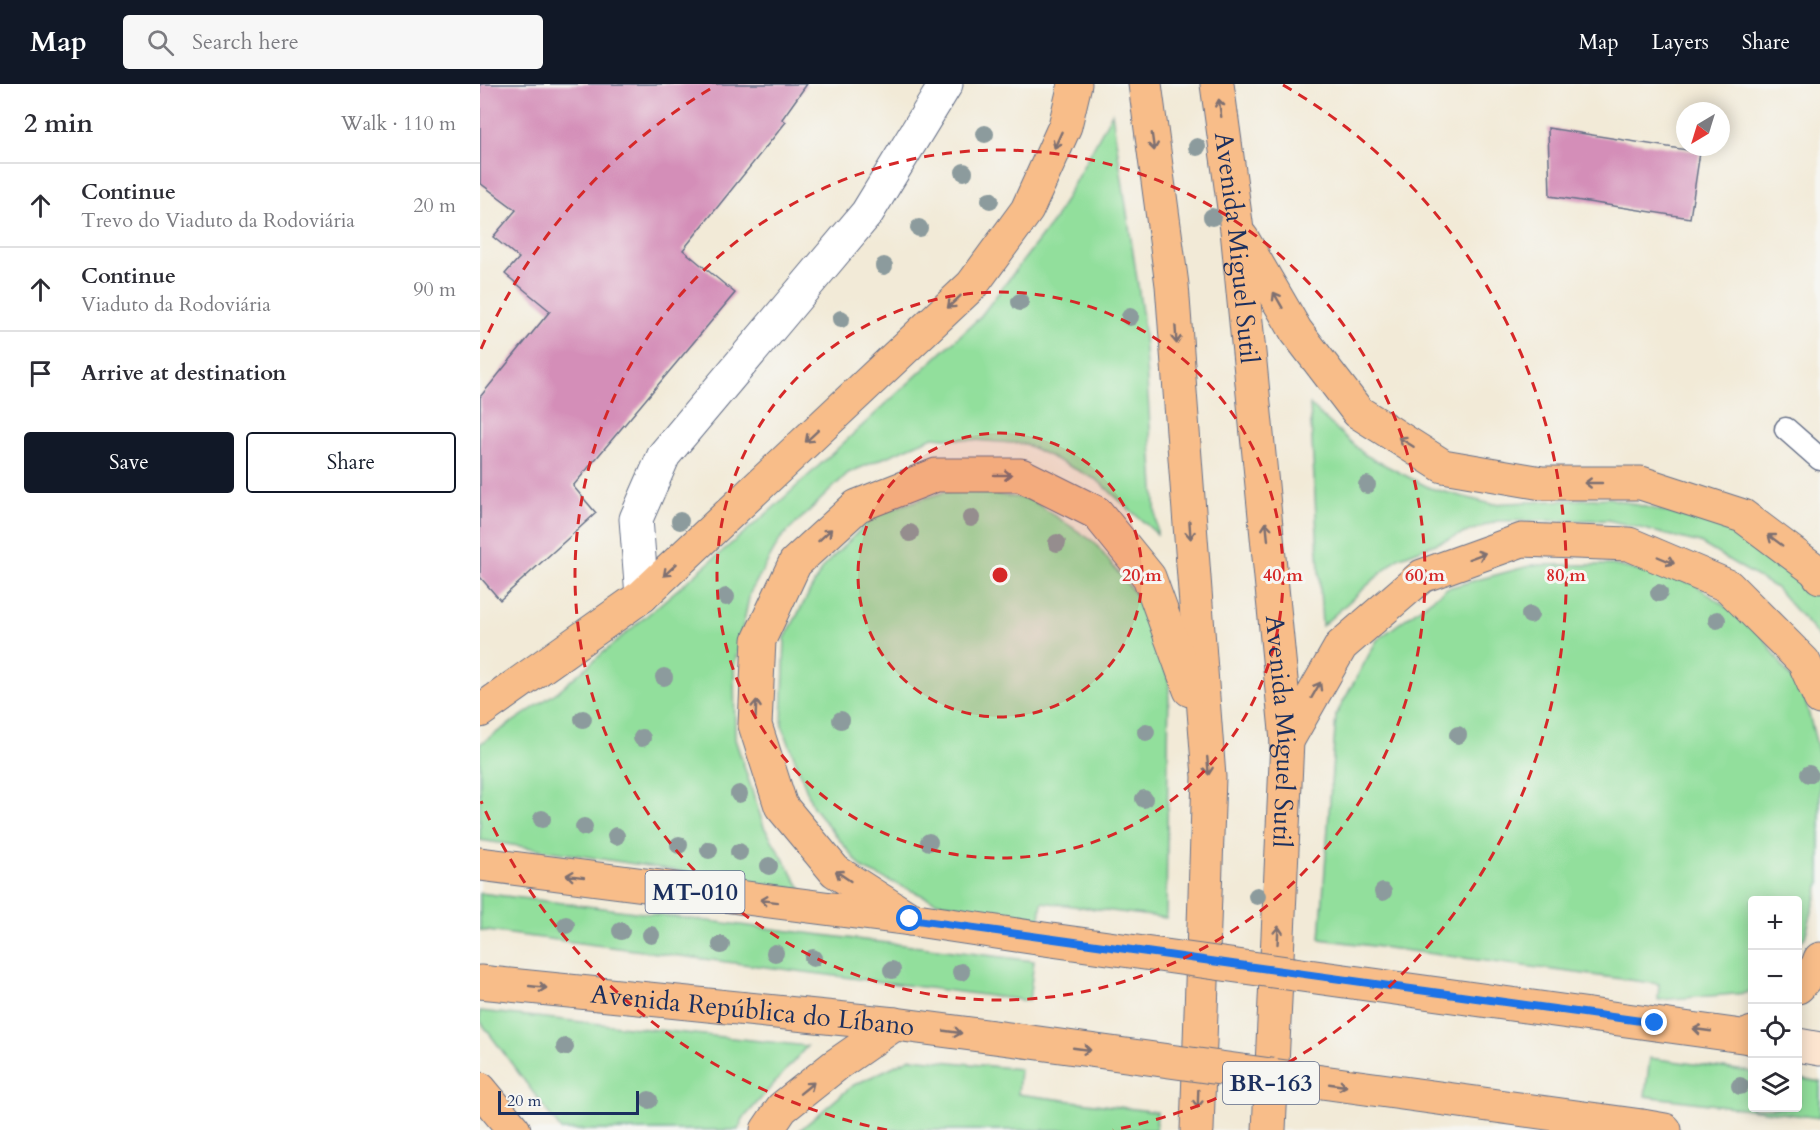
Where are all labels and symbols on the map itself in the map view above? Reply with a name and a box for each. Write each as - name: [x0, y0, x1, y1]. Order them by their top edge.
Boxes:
- one-way arrow: [1214, 99, 1225, 118]
- north arrow: [1676, 102, 1730, 156]
- street label: Avenida Miguel Sutil: [1206, 130, 1267, 366]
- one-way arrow: [1052, 131, 1063, 149]
- one-way arrow: [1147, 132, 1158, 151]
- one-way arrow: [1272, 292, 1284, 309]
- one-way arrow: [946, 295, 961, 310]
- one-way arrow: [1171, 325, 1182, 345]
- one-way arrow: [804, 429, 819, 443]
- one-way arrow: [1398, 436, 1415, 448]
- one-way arrow: [992, 469, 1012, 481]
- one-way arrow: [1584, 477, 1604, 489]
- one-way arrow: [1185, 519, 1196, 539]
- one-way arrow: [1261, 522, 1272, 542]
- one-way arrow: [818, 528, 833, 542]
- one-way arrow: [1767, 534, 1783, 546]
- one-way arrow: [1467, 550, 1486, 561]
- one-way arrow: [1656, 555, 1674, 566]
- one-way arrow: [663, 563, 678, 577]
- text: 20 m: [1122, 563, 1162, 588]
- text: 40 m: [1263, 563, 1303, 588]
- text: 60 m: [1405, 563, 1445, 588]
- text: 80 m: [1546, 563, 1586, 588]
- centre of rings: [990, 565, 1010, 585]
- street label: Avenida Miguel Sutil: [1257, 614, 1304, 849]
- one-way arrow: [1310, 682, 1322, 699]
- one-way arrow: [750, 700, 761, 720]
- one-way arrow: [1203, 756, 1214, 776]
- one-way arrow: [836, 870, 852, 882]
- one-way arrow: [566, 871, 586, 882]
- road number: MT-010: [646, 871, 744, 913]
- one-way arrow: [759, 895, 779, 906]
- route start: [896, 905, 922, 931]
- one-way arrow: [1273, 926, 1284, 946]
- street label: Avenida República do Líbano: [589, 976, 917, 1044]
- one-way arrow: [528, 982, 548, 993]
- route end: [1641, 1009, 1667, 1035]
- one-way arrow: [1693, 1024, 1712, 1035]
- one-way arrow: [942, 1026, 962, 1037]
- one-way arrow: [1072, 1044, 1092, 1055]
- road number: BR-163: [1223, 1062, 1319, 1104]
- one-way arrow: [1327, 1079, 1347, 1090]
- one-way arrow: [798, 1082, 814, 1095]
- scale bar: [498, 1088, 639, 1116]
- one-way arrow: [1193, 1088, 1204, 1108]

